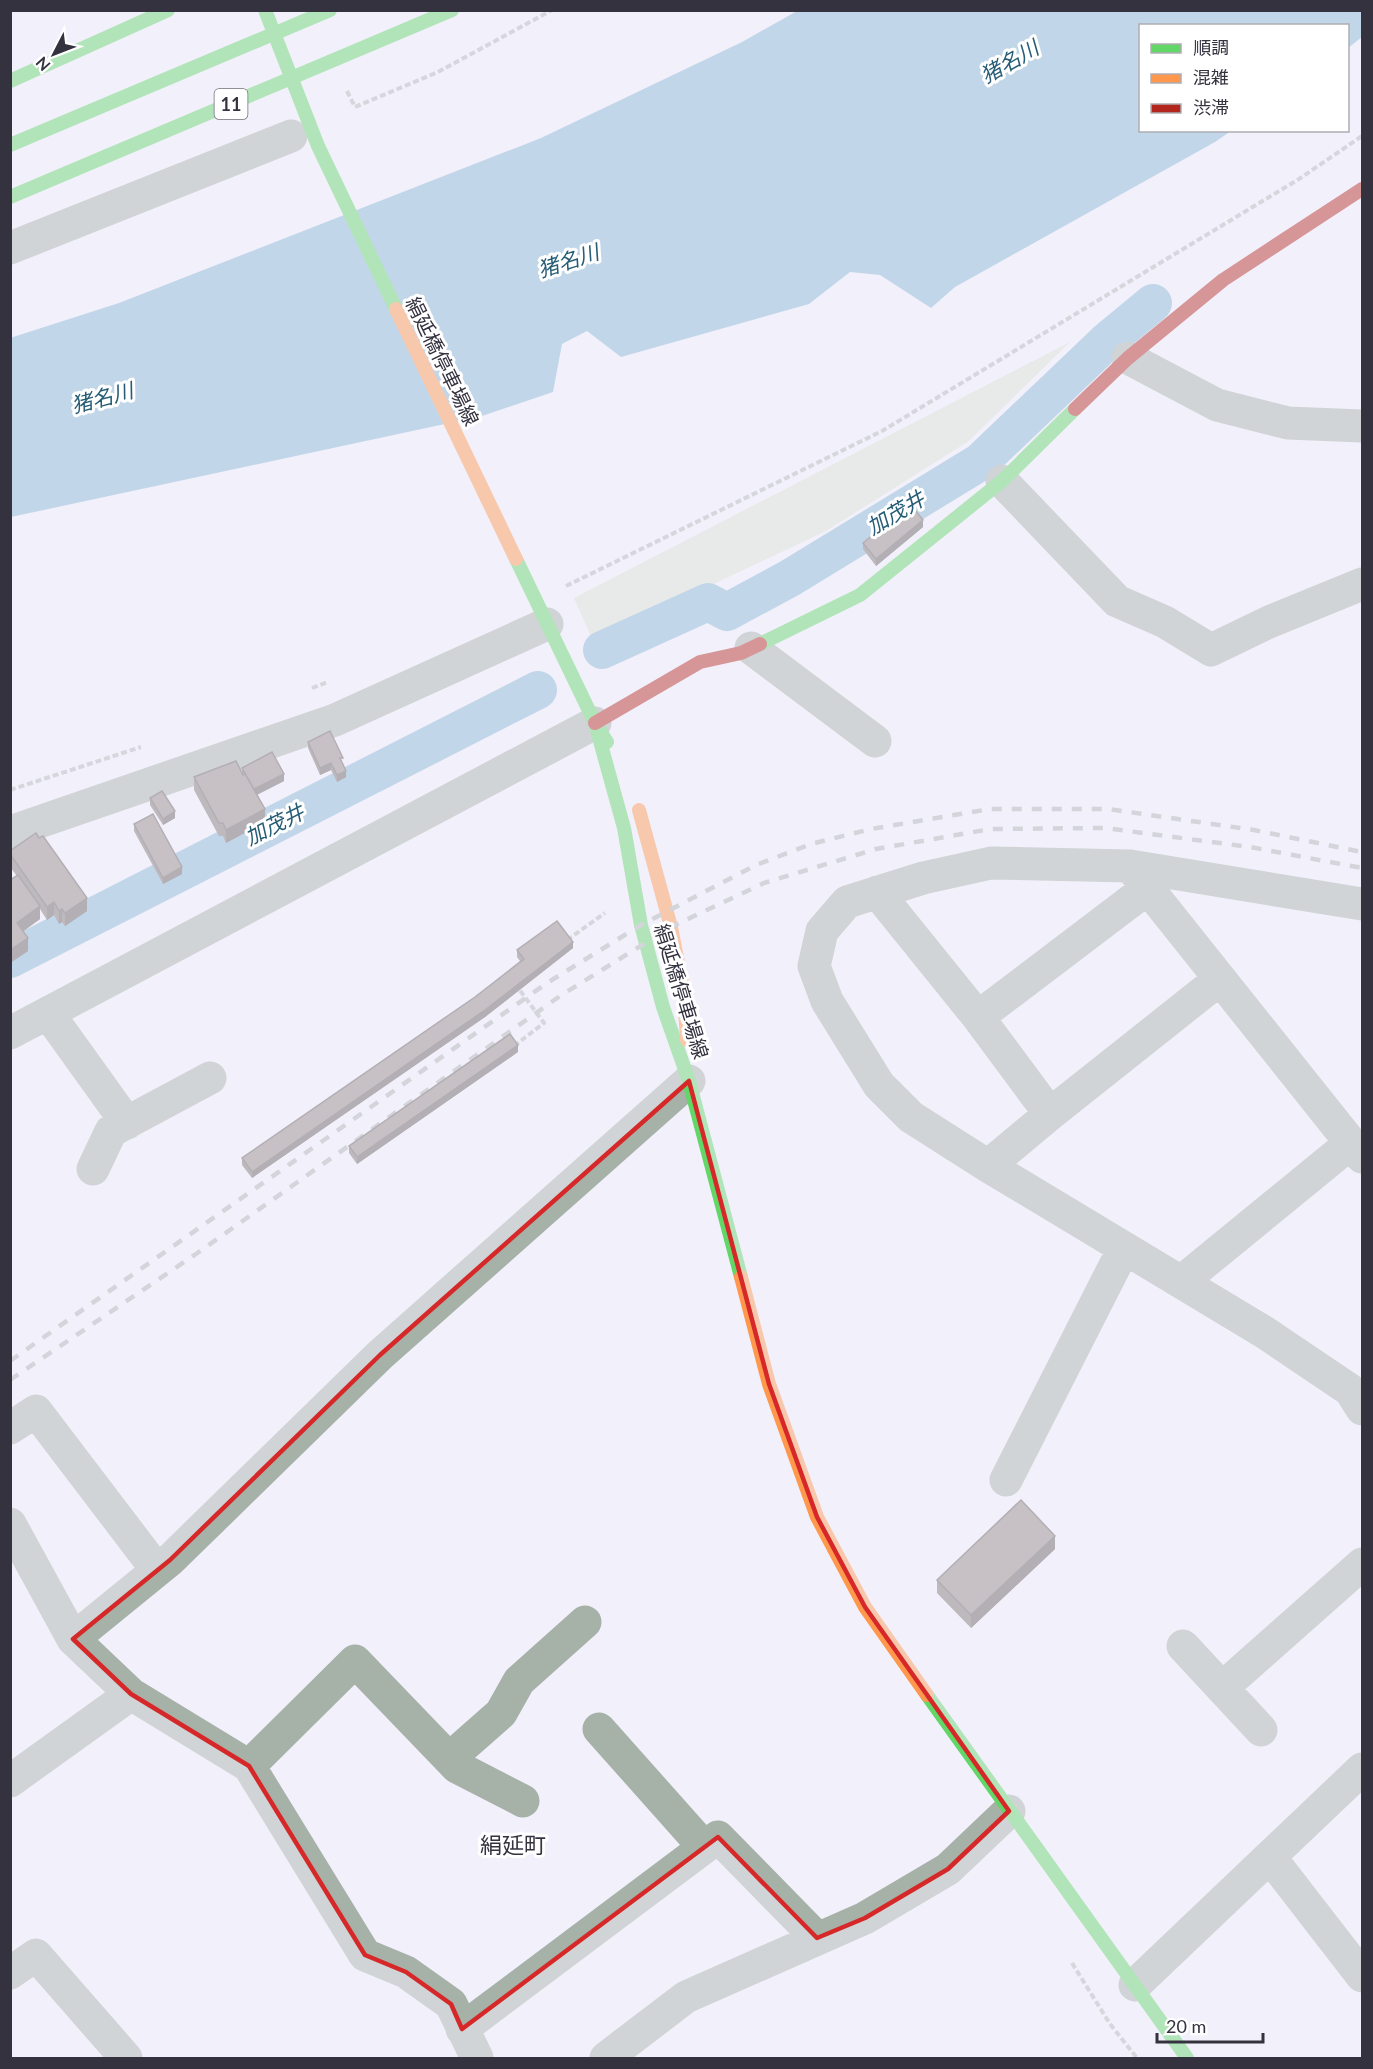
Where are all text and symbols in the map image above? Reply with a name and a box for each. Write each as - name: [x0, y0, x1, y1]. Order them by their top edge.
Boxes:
- north arrow: [24, 24, 84, 84]
- legend: [1139, 24, 1349, 132]
- water label: 猪名川: [975, 33, 1044, 88]
- text: 順調: [1193, 36, 1229, 58]
- text: N: [31, 53, 54, 75]
- text: 混雑: [1193, 66, 1229, 88]
- road number: 11: [214, 89, 248, 119]
- text: 渋滞: [1193, 96, 1229, 118]
- water label: 猪名川: [534, 238, 604, 282]
- street label: 絹延橋停車場線: [402, 293, 484, 429]
- water label: 猪名川: [68, 376, 138, 417]
- water label: 加茂井: [862, 484, 930, 539]
- water label: 加茂井: [240, 798, 310, 849]
- street label: 絹延橋停車場線: [650, 921, 714, 1061]
- district label: 絹延町: [480, 1831, 546, 1858]
- scale bar: [1157, 2006, 1264, 2044]
- text: 20 m: [1166, 2015, 1206, 2037]

